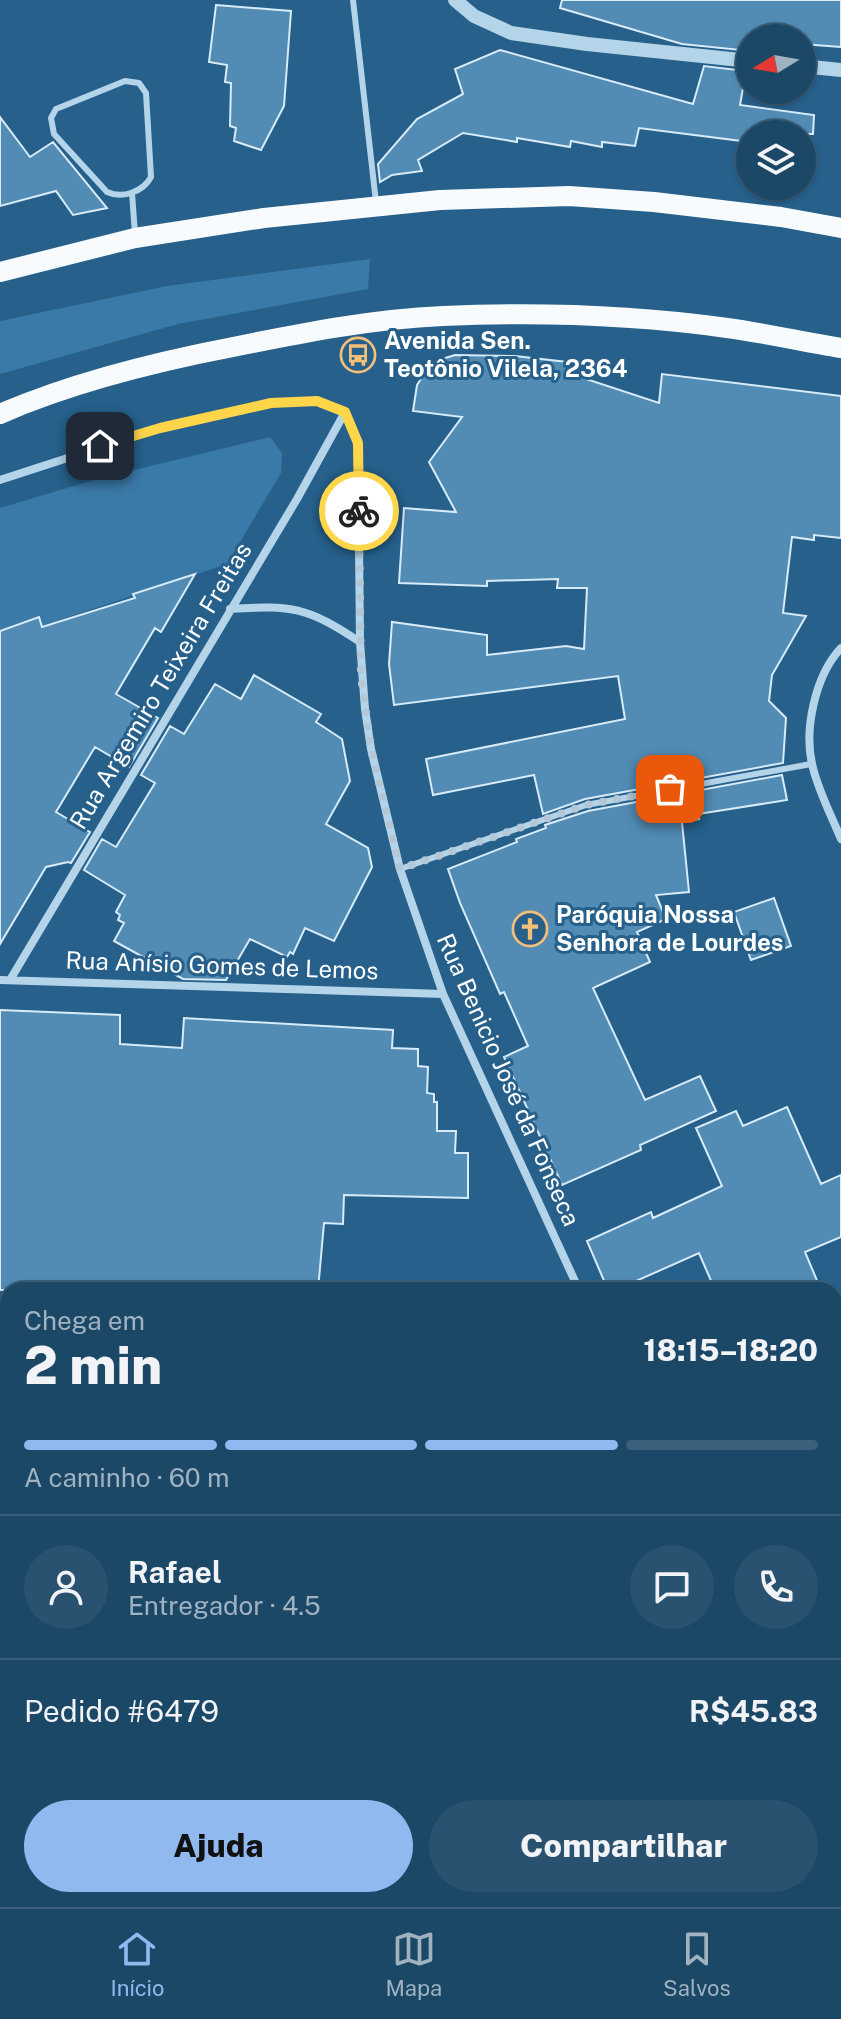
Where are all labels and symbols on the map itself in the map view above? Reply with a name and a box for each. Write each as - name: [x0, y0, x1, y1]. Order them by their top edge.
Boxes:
- north arrow: [736, 24, 816, 104]
- place label: Avenida Sen. Teotônio Vilela, 2364: [384, 326, 628, 382]
- bus stop icon: Avenida Sen. Teotônio Vilela, 2364: [339, 336, 377, 374]
- pin: [66, 412, 134, 480]
- courier: [319, 471, 399, 551]
- street label: Rua Argemiro Teixeira Freitas: [63, 537, 257, 834]
- pin: [636, 755, 704, 823]
- place label: Paróquia Nossa Senhora de Lourdes: [556, 900, 783, 956]
- church icon: Paróquia Nossa Senhora de Lourdes: [511, 910, 549, 948]
- street label: Rua Benicio José da Fonseca: [432, 929, 586, 1230]
- street label: Rua Anísio Gomes de Lemos: [65, 946, 379, 984]

